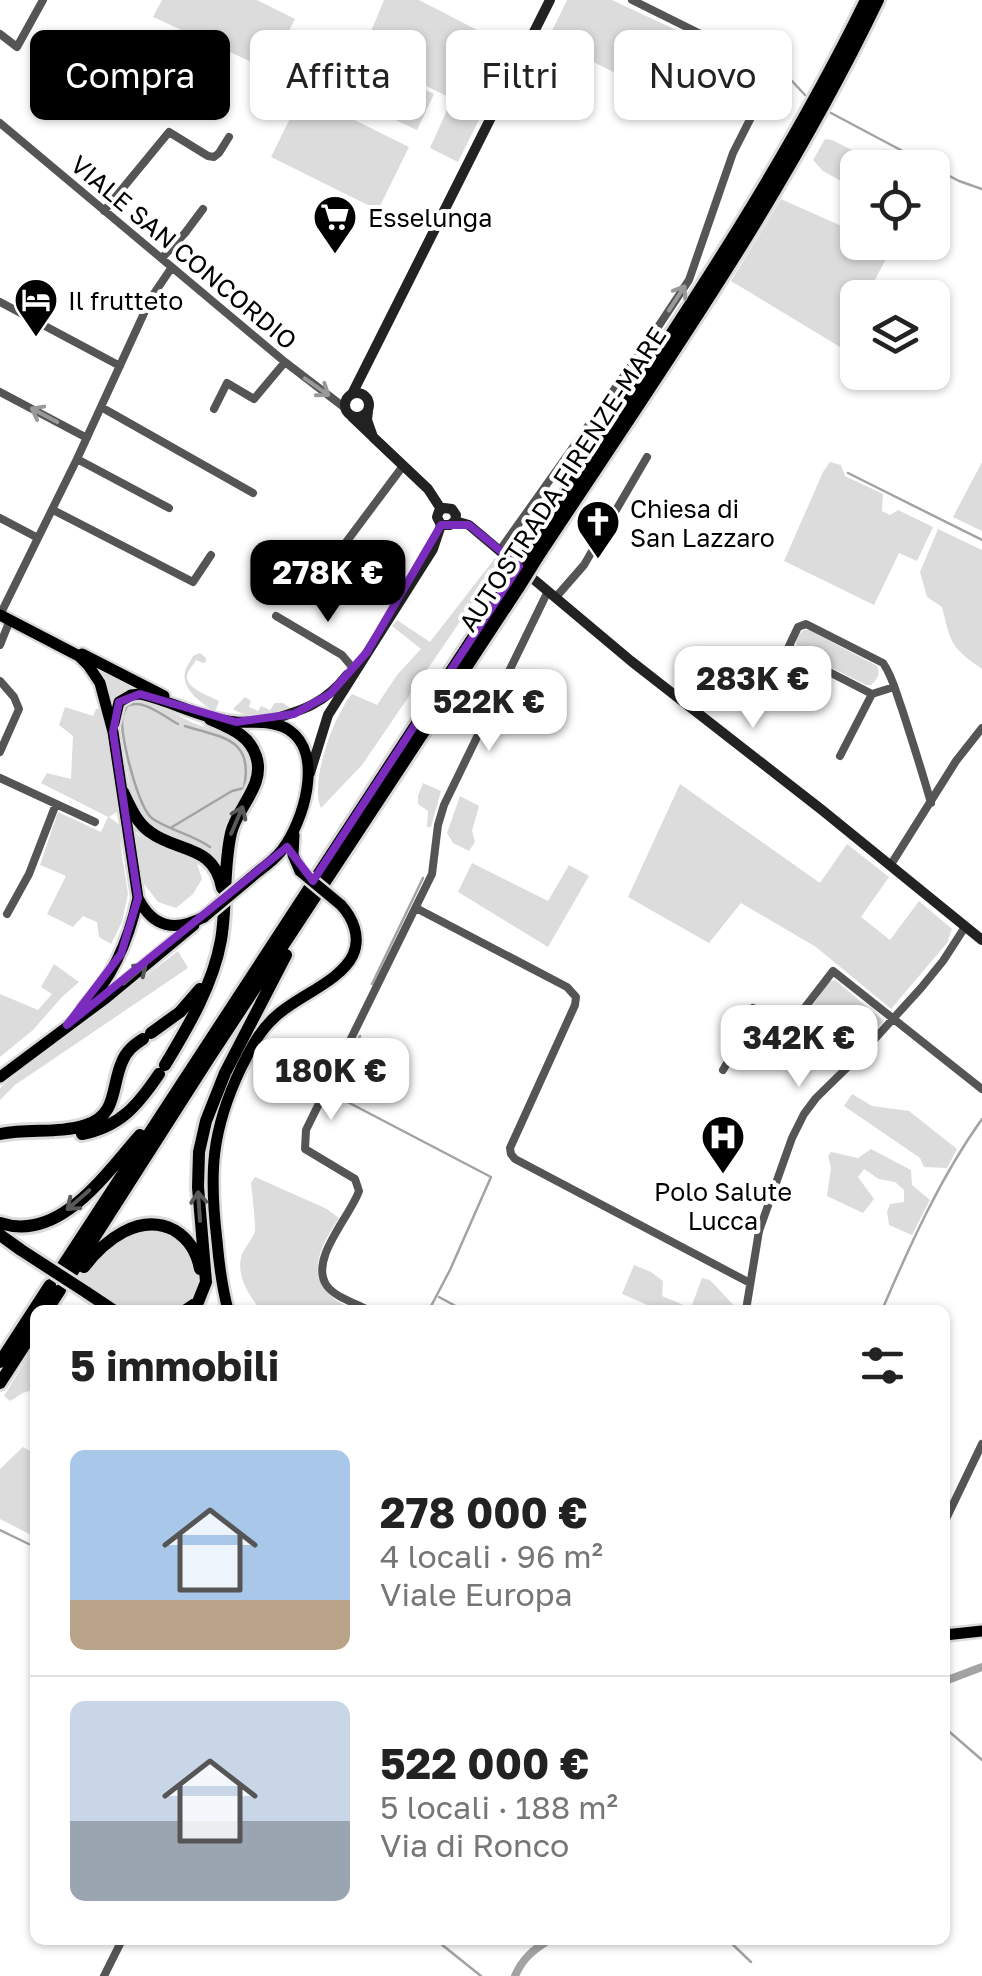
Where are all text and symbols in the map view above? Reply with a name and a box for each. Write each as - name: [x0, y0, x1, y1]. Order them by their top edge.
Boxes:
- chip: Compra: [30, 30, 230, 120]
- chip: Affitta: [250, 30, 426, 120]
- chip: Filtri: [446, 30, 594, 120]
- chip: Nuovo: [614, 30, 792, 120]
- street label: VIALE SAN CONCORDIO: [65, 148, 303, 356]
- map controls: [840, 150, 950, 390]
- button: locate: [840, 150, 950, 260]
- supermarket icon: Esselunga: [312, 194, 358, 255]
- place label: Esselunga: [368, 202, 492, 233]
- hotel icon: Il frutteto: [13, 277, 59, 338]
- button: layers: [840, 280, 950, 390]
- place label: Il frutteto: [68, 285, 183, 316]
- one-way arrow: [667, 285, 688, 313]
- street label: AUTOSTRADA FIRENZE-MARE: [452, 321, 672, 637]
- one-way arrow: [303, 376, 331, 397]
- one-way arrow: [29, 405, 59, 424]
- place label: Chiesa di San Lazzaro: [630, 493, 775, 553]
- church icon: Chiesa di San Lazzaro: [575, 499, 621, 560]
- pin: 278K €: [247, 540, 409, 625]
- text: 278K €: [272, 553, 384, 591]
- pin: 283K €: [672, 646, 834, 731]
- text: 283K €: [696, 659, 810, 697]
- pin: 522K €: [408, 669, 570, 754]
- text: 522K €: [433, 682, 545, 720]
- one-way arrow: [229, 805, 247, 836]
- one-way arrow: [122, 963, 148, 985]
- pin: 342K €: [718, 1005, 880, 1090]
- text: 342K €: [743, 1018, 855, 1056]
- pin: 180K €: [250, 1038, 412, 1123]
- text: 180K €: [275, 1051, 387, 1089]
- hospital icon: Polo Salute Lucca: [700, 1114, 746, 1175]
- place label: Polo Salute Lucca: [654, 1176, 792, 1236]
- one-way arrow: [66, 1188, 91, 1211]
- one-way arrow: [189, 1191, 208, 1223]
- icon: filters: [855, 1338, 910, 1393]
- text: 5 immobili: [70, 1340, 279, 1390]
- text: 278 000 €: [380, 1487, 588, 1537]
- icon: home: [150, 1490, 270, 1610]
- text: 4 locali · 96 m²: [380, 1537, 603, 1575]
- text: Viale Europa: [380, 1575, 573, 1613]
- text: 522 000 €: [380, 1738, 589, 1788]
- icon: home: [150, 1741, 270, 1861]
- text: 5 locali · 188 m²: [380, 1788, 618, 1826]
- text: Via di Ronco: [380, 1826, 569, 1864]

